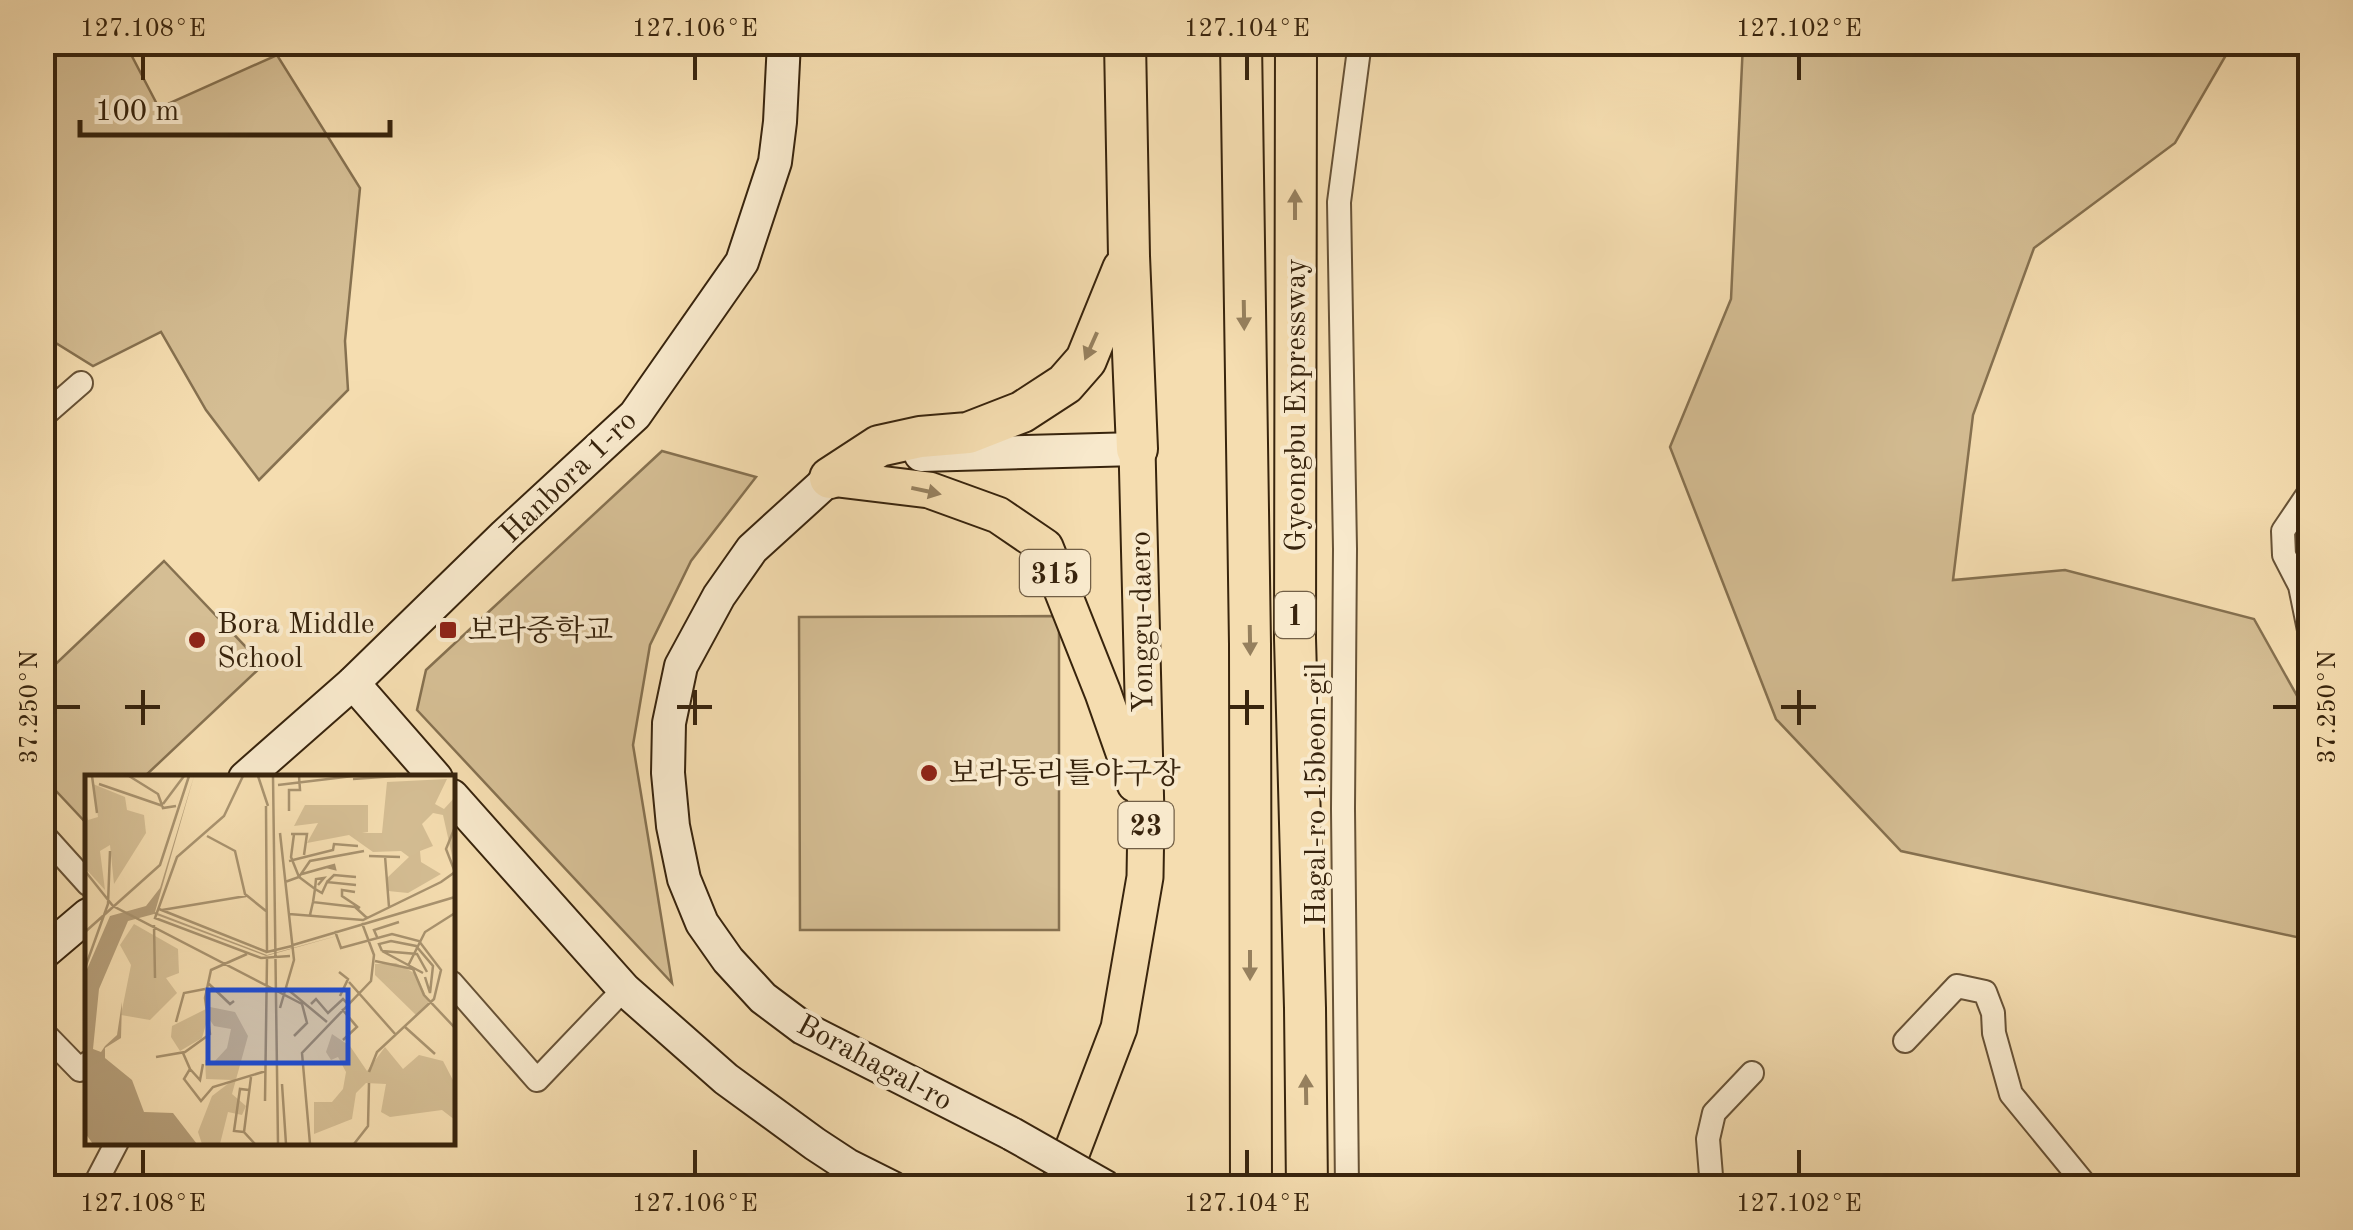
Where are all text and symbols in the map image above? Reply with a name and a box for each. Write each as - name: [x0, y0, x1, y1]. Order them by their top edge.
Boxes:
- text: 127.108°E: [80, 17, 206, 42]
- text: 127.106°E: [632, 17, 758, 42]
- text: 127.104°E: [1184, 17, 1310, 42]
- text: 127.102°E: [1736, 17, 1862, 42]
- scale bar: [80, 75, 390, 137]
- text: 100 m: [95, 97, 179, 127]
- one-way arrow: [1287, 189, 1303, 221]
- street label: Gyeongbu Expressway: [1282, 258, 1312, 552]
- one-way arrow: [1236, 299, 1252, 331]
- one-way arrow: [1083, 331, 1099, 361]
- street label: Hanbora 1-ro: [496, 405, 643, 549]
- one-way arrow: [911, 484, 942, 500]
- street label: Yonggu-daero: [1126, 531, 1160, 713]
- road number: 315: [1020, 550, 1090, 596]
- road number: 1: [1275, 592, 1315, 638]
- place label: Bora Middle School: [217, 610, 375, 674]
- place label: 보라중학교: [468, 615, 613, 647]
- marker: 보라중학교: [437, 619, 459, 641]
- one-way arrow: [1242, 624, 1258, 656]
- marker: Bora Middle School: [186, 629, 208, 651]
- text: 37.250°N: [18, 650, 43, 764]
- text: 37.250°N: [2316, 650, 2341, 764]
- street label: Hagal-ro 15beon-gil: [1302, 663, 1332, 925]
- place label: 보라동리틀야구장: [949, 758, 1181, 790]
- marker: 보라동리틀야구장: [918, 762, 940, 784]
- inset map: [85, 775, 455, 1145]
- road number: 23: [1118, 802, 1174, 848]
- one-way arrow: [1242, 949, 1258, 981]
- street label: Borahagal-ro: [791, 1010, 957, 1117]
- one-way arrow: [1298, 1074, 1314, 1106]
- text: 127.108°E: [80, 1192, 206, 1217]
- text: 127.106°E: [632, 1192, 758, 1217]
- text: 127.104°E: [1184, 1192, 1310, 1217]
- text: 127.102°E: [1736, 1192, 1862, 1217]

